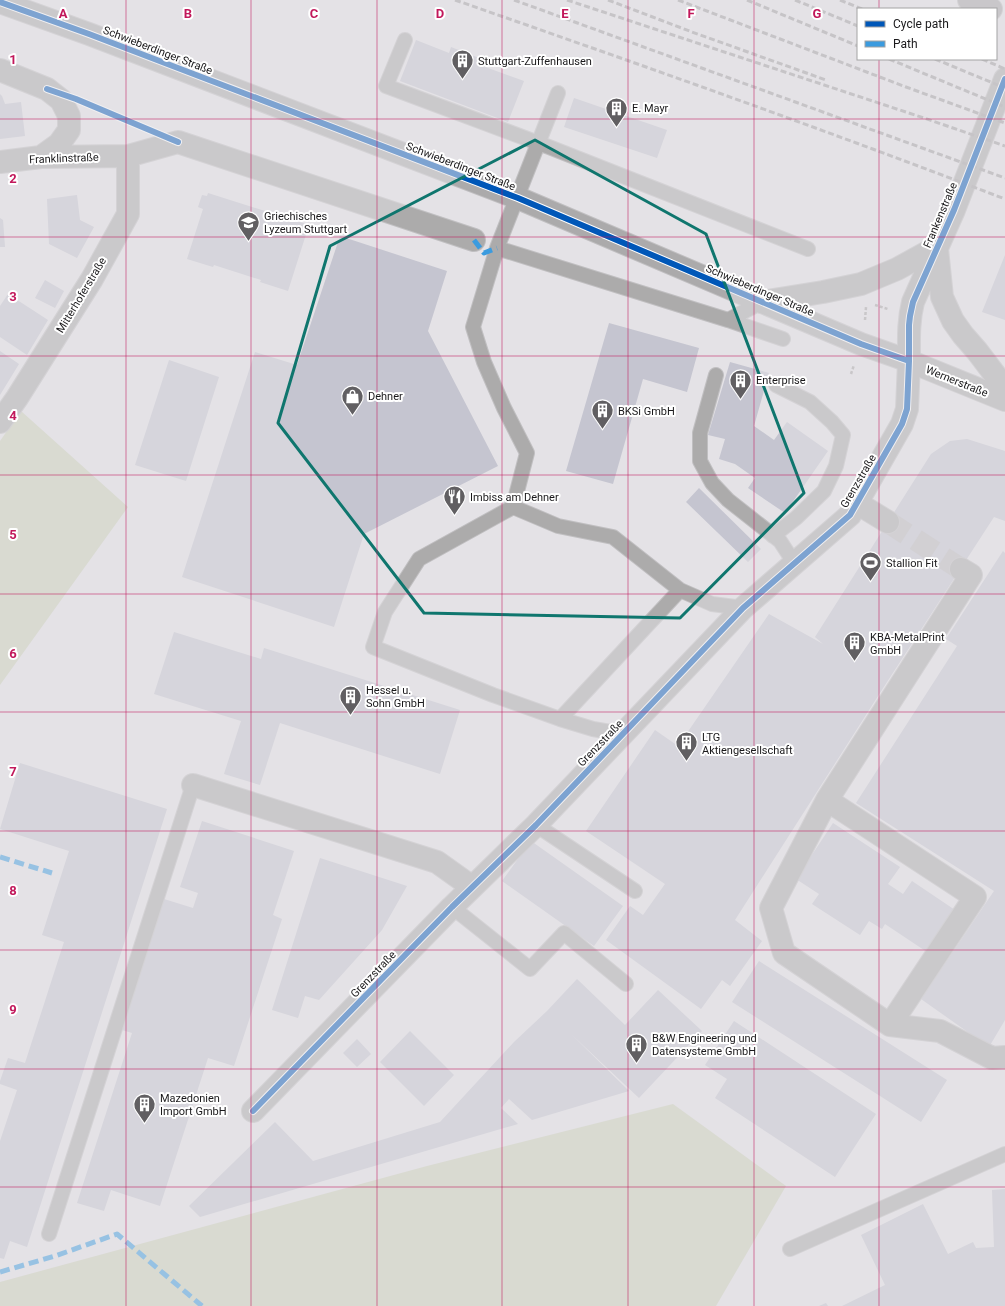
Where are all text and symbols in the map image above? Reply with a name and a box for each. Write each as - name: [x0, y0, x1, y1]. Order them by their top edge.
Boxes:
- text: A: [59, 6, 68, 21]
- text: B: [184, 6, 192, 21]
- text: C: [310, 6, 319, 21]
- text: D: [436, 6, 444, 21]
- text: E: [561, 6, 569, 21]
- text: F: [687, 6, 695, 21]
- text: G: [813, 6, 822, 21]
- legend: [857, 8, 997, 60]
- text: Cycle path: [893, 17, 949, 31]
- street label: Schwieberdinger Straße: [101, 24, 215, 77]
- text: Path: [893, 37, 918, 51]
- building icon: Stuttgart-Zuffenhausen: [449, 48, 475, 81]
- text: 1: [9, 52, 17, 67]
- place label: Stuttgart-Zuffenhausen: [478, 55, 592, 68]
- building icon: E. Mayr: [603, 95, 629, 128]
- place label: E. Mayr: [632, 102, 669, 115]
- street label: Schwieberdinger Straße: [404, 140, 518, 193]
- street label: Franklinstraße: [29, 151, 99, 166]
- text: 2: [9, 171, 17, 186]
- street label: Frankenstraße: [921, 180, 960, 250]
- school or university icon: Griechisches Lyzeum Stuttgart: [235, 209, 261, 242]
- place label: Griechisches Lyzeum Stuttgart: [264, 210, 348, 236]
- street label: Mitterhoferstraße: [54, 255, 109, 335]
- street label: Schwieberdinger Straße: [704, 262, 816, 319]
- text: 3: [9, 289, 17, 304]
- street label: Wernerstraße: [924, 363, 990, 400]
- building icon: Enterprise: [727, 367, 753, 400]
- place label: Enterprise: [756, 374, 806, 387]
- shop icon: Dehner: [340, 383, 366, 416]
- place label: Dehner: [368, 390, 403, 403]
- building icon: BKSi GmbH: [590, 398, 616, 431]
- place label: BKSi GmbH: [618, 405, 675, 418]
- text: 4: [9, 408, 17, 423]
- street label: Grenzstraße: [838, 452, 879, 510]
- restaurant icon: Imbiss am Dehner: [442, 484, 468, 517]
- place label: Imbiss am Dehner: [470, 491, 559, 504]
- text: 5: [9, 527, 17, 542]
- sports icon: Stallion Fit: [857, 550, 883, 583]
- place label: Stallion Fit: [886, 557, 938, 570]
- building icon: KBA-MetalPrint GmbH: [842, 630, 868, 663]
- place label: KBA-MetalPrint GmbH: [870, 631, 945, 657]
- text: 6: [9, 646, 17, 661]
- building icon: Hessel u. Sohn GmbH: [338, 683, 364, 716]
- place label: Hessel u. Sohn GmbH: [366, 684, 425, 710]
- street label: Grenzstraße: [575, 717, 626, 769]
- building icon: LTG Aktiengesellschaft: [674, 730, 700, 763]
- place label: LTG Aktiengesellschaft: [702, 731, 793, 757]
- text: 7: [9, 764, 17, 779]
- text: 8: [9, 883, 17, 898]
- street label: Grenzstraße: [348, 948, 399, 1000]
- text: 9: [9, 1002, 17, 1017]
- building icon: B&W Engineering und Datensysteme GmbH: [624, 1031, 650, 1064]
- place label: B&W Engineering und Datensysteme GmbH: [652, 1032, 757, 1058]
- building icon: Mazedonien Import GmbH: [132, 1091, 158, 1124]
- place label: Mazedonien Import GmbH: [160, 1092, 227, 1118]

